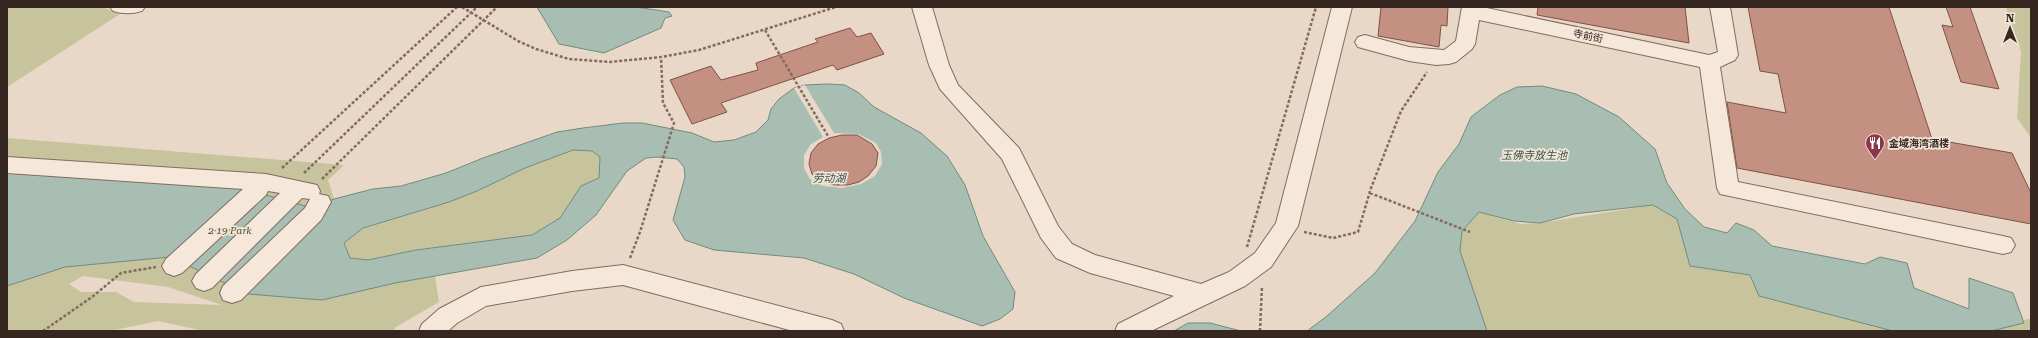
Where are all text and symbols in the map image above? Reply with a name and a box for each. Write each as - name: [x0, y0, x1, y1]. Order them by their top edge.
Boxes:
- north arrow: [1990, 8, 2030, 48]
- text: N: [2006, 12, 2015, 25]
- street label: 寺前街: [1572, 28, 1604, 44]
- restaurant icon: 金域海湾酒楼: [1864, 132, 1886, 160]
- place label: 金域海湾酒楼: [1888, 138, 1949, 149]
- water label: 玉佛寺放生池: [1501, 149, 1568, 162]
- water label: 劳动湖: [813, 172, 847, 185]
- park label: 2·19 Park: [207, 225, 252, 236]

